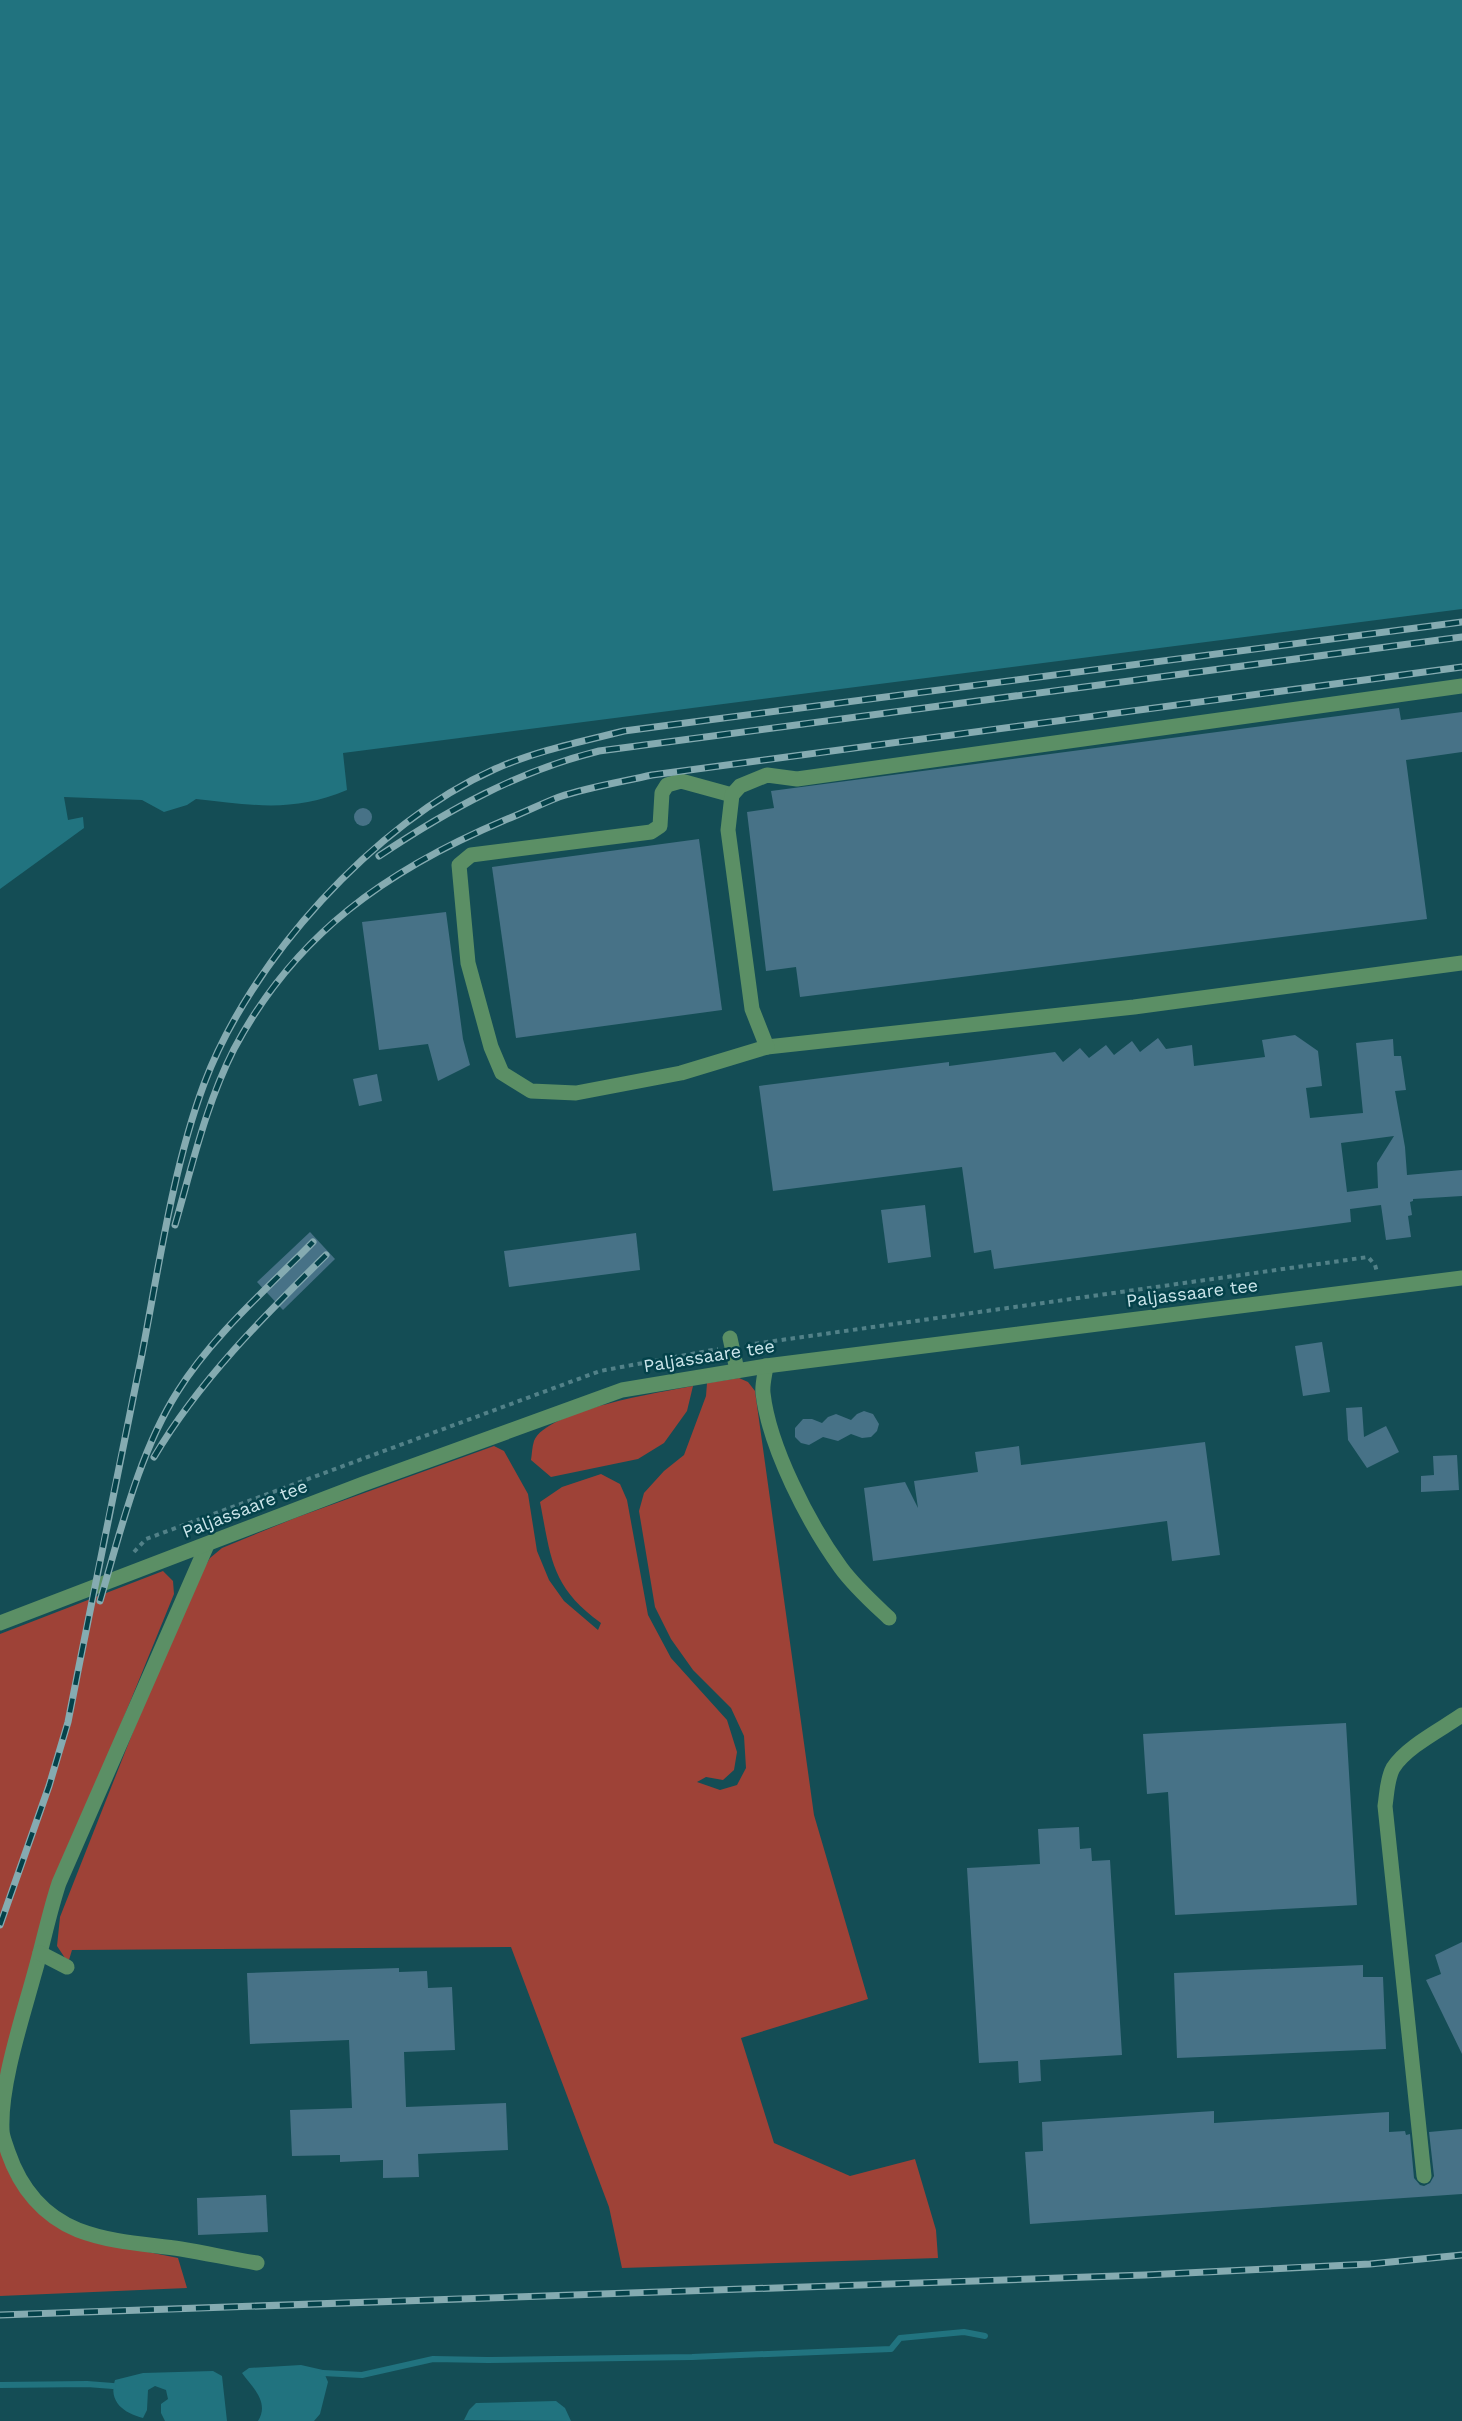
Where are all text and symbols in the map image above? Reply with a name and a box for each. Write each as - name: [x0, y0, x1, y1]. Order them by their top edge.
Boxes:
- street label: Paljassaare tee: [1125, 1274, 1259, 1311]
- street label: Paljassaare tee: [642, 1335, 776, 1376]
- street label: Paljassaare tee: [179, 1475, 310, 1542]

